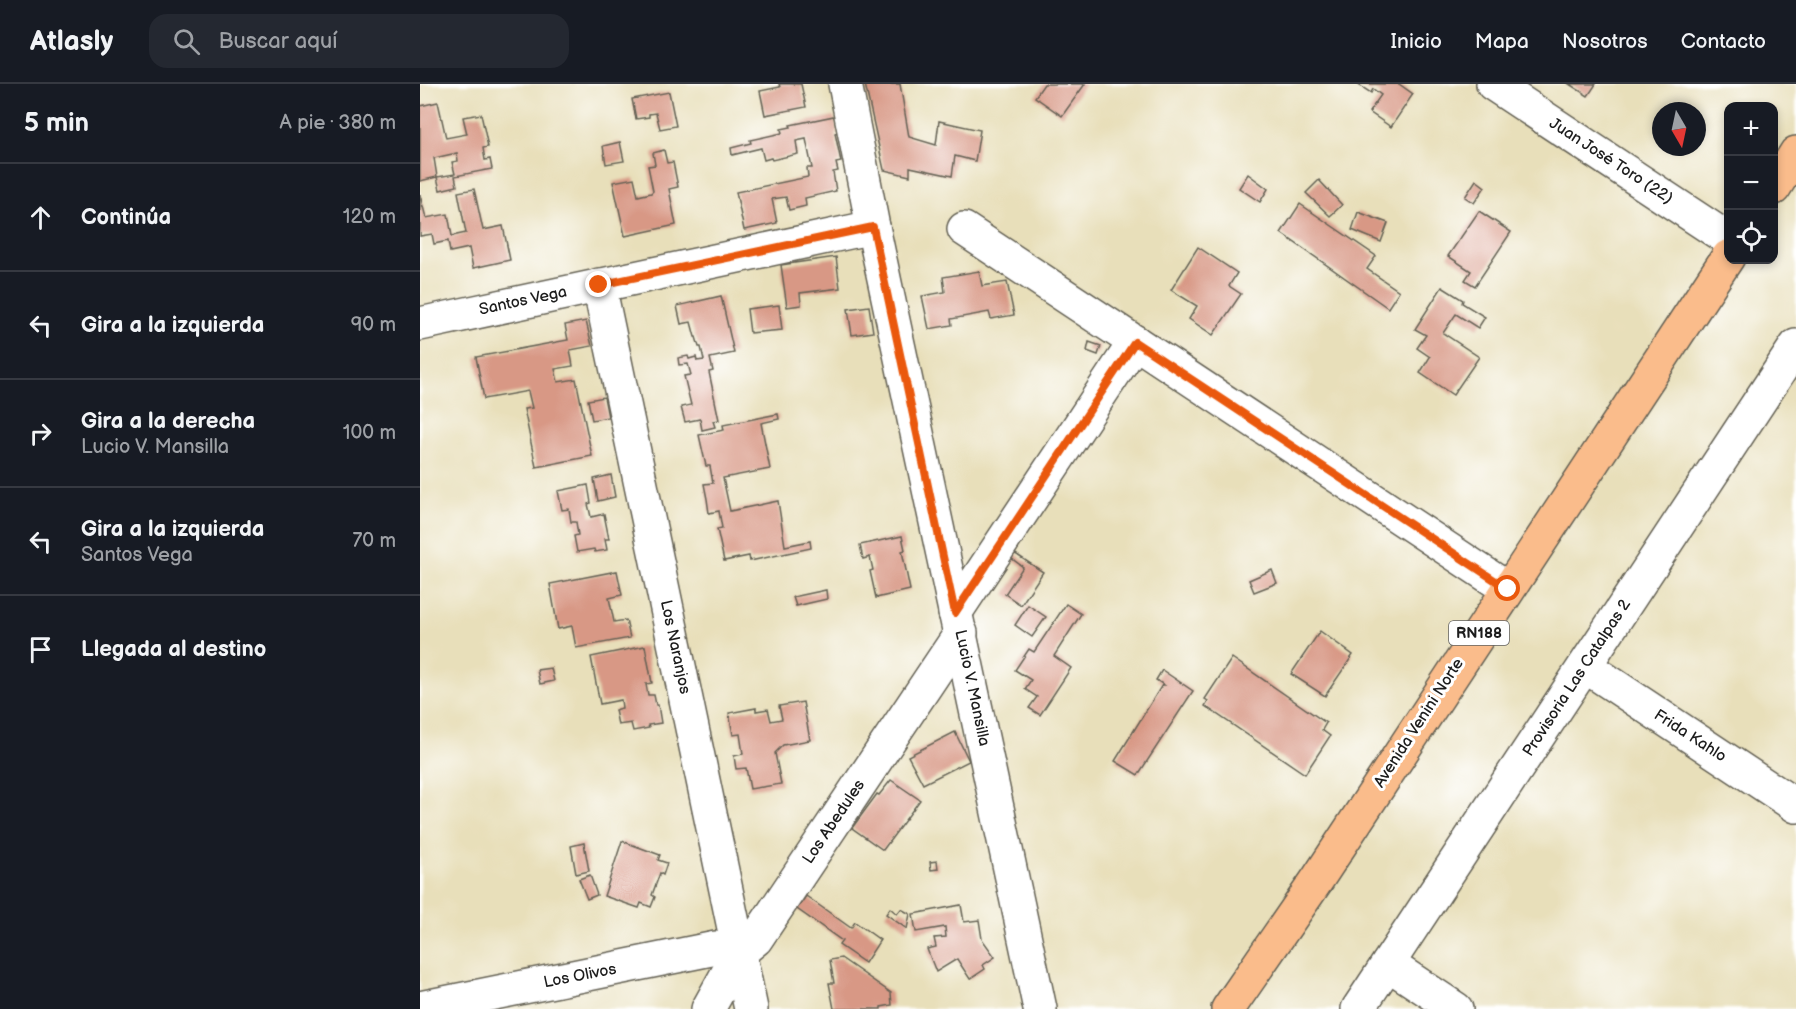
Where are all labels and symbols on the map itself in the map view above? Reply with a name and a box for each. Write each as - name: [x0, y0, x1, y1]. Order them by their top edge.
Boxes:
- north arrow: [1652, 102, 1706, 156]
- street label: Juan José Toro (22): [1546, 114, 1677, 208]
- route end: [585, 271, 611, 297]
- street label: Santos Vega: [477, 282, 569, 320]
- route start: [1494, 575, 1520, 601]
- street label: Provisoria Las Catalpas 2: [1519, 595, 1635, 760]
- street label: Los Naranjos: [656, 598, 694, 696]
- road number: RN188: [1449, 621, 1509, 645]
- street label: Lucio V. Mansilla: [950, 628, 994, 748]
- street label: Avenida Venini Norte: [1370, 654, 1468, 791]
- street label: Frida Kahlo: [1650, 706, 1730, 766]
- street label: Los Abedules: [799, 776, 869, 868]
- street label: Los Olivos: [542, 960, 618, 992]

